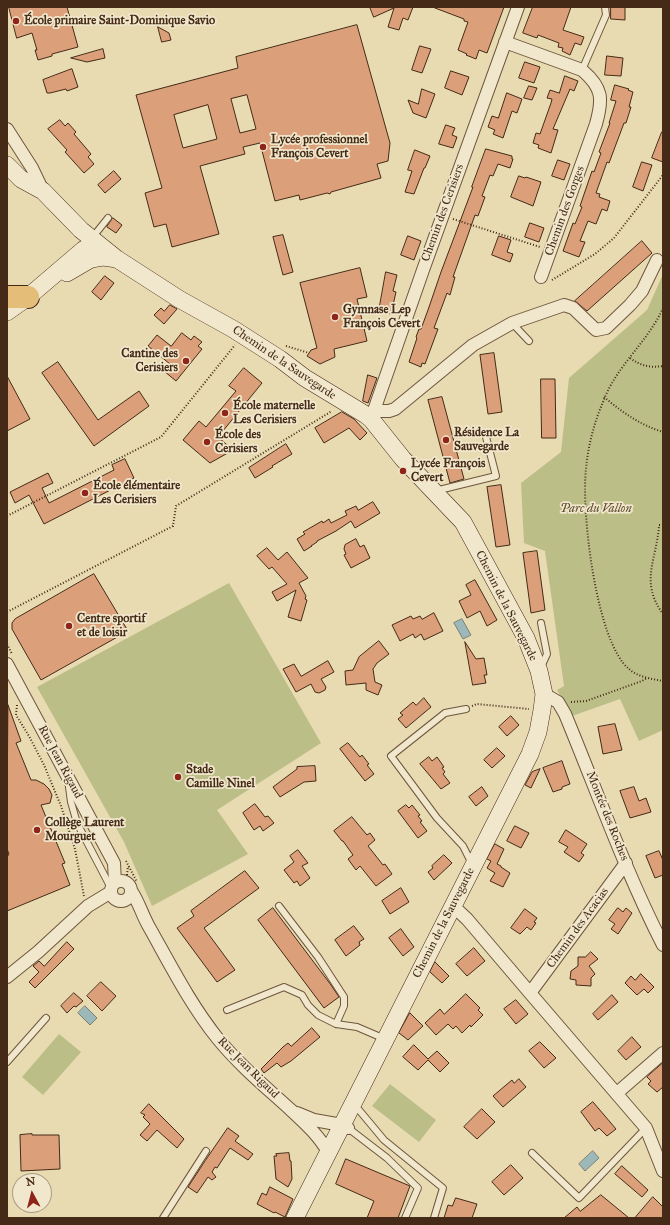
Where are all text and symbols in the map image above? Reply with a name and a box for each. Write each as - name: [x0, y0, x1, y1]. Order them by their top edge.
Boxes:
- place label: École primaire Saint-Dominique Savio: [24, 14, 215, 28]
- marker: École primaire Saint-Dominique Savio: [11, 16, 21, 26]
- place label: Lycée professionnel François Cevert: [271, 133, 368, 161]
- marker: Lycée professionnel François Cevert: [258, 142, 268, 152]
- street label: Chemin des Cerisiers: [419, 162, 467, 264]
- street label: Chemin des Gorges: [542, 164, 588, 258]
- place label: Gymnase Lep François Cevert: [343, 303, 421, 331]
- marker: Gymnase Lep François Cevert: [330, 312, 340, 322]
- street label: Chemin de la Sauvegarde: [229, 323, 339, 403]
- place label: Cantine des Cerisiers: [121, 347, 178, 375]
- marker: Cantine des Cerisiers: [181, 356, 191, 366]
- place label: École maternelle Les Cerisiers: [233, 399, 315, 427]
- marker: École maternelle Les Cerisiers: [220, 408, 230, 418]
- place label: Résidence La Sauvegarde: [454, 426, 519, 454]
- place label: École des Cerisiers: [215, 428, 261, 456]
- marker: Résidence La Sauvegarde: [441, 435, 451, 445]
- marker: École des Cerisiers: [202, 437, 212, 447]
- place label: Lycée François Cevert: [411, 457, 485, 485]
- marker: Lycée François Cevert: [398, 466, 408, 476]
- place label: École élémentaire Les Cerisiers: [93, 479, 180, 507]
- marker: École élémentaire Les Cerisiers: [80, 488, 90, 498]
- park label: Parc du Vallon: [560, 502, 632, 516]
- street label: Chemin de la Sauvegarde: [472, 548, 540, 664]
- place label: Centre sportif et de loisir: [77, 612, 145, 640]
- marker: Centre sportif et de loisir: [64, 621, 74, 631]
- street label: Rue Jean Rigaud: [35, 723, 85, 801]
- place label: Stade Camille Ninel: [186, 763, 255, 791]
- street label: Montée des Roches: [583, 769, 631, 863]
- marker: Stade Camille Ninel: [173, 772, 183, 782]
- place label: Collège Laurent Mourguet: [45, 816, 124, 844]
- marker: Collège Laurent Mourguet: [32, 825, 42, 835]
- street label: Chemin de la Sauvegarde: [410, 865, 478, 981]
- street label: Chemin des Acacias: [544, 885, 612, 971]
- street label: Rue Jean Rigaud: [214, 1034, 282, 1102]
- north arrow: [12, 1173, 52, 1213]
- text: N: [25, 1175, 36, 1189]

